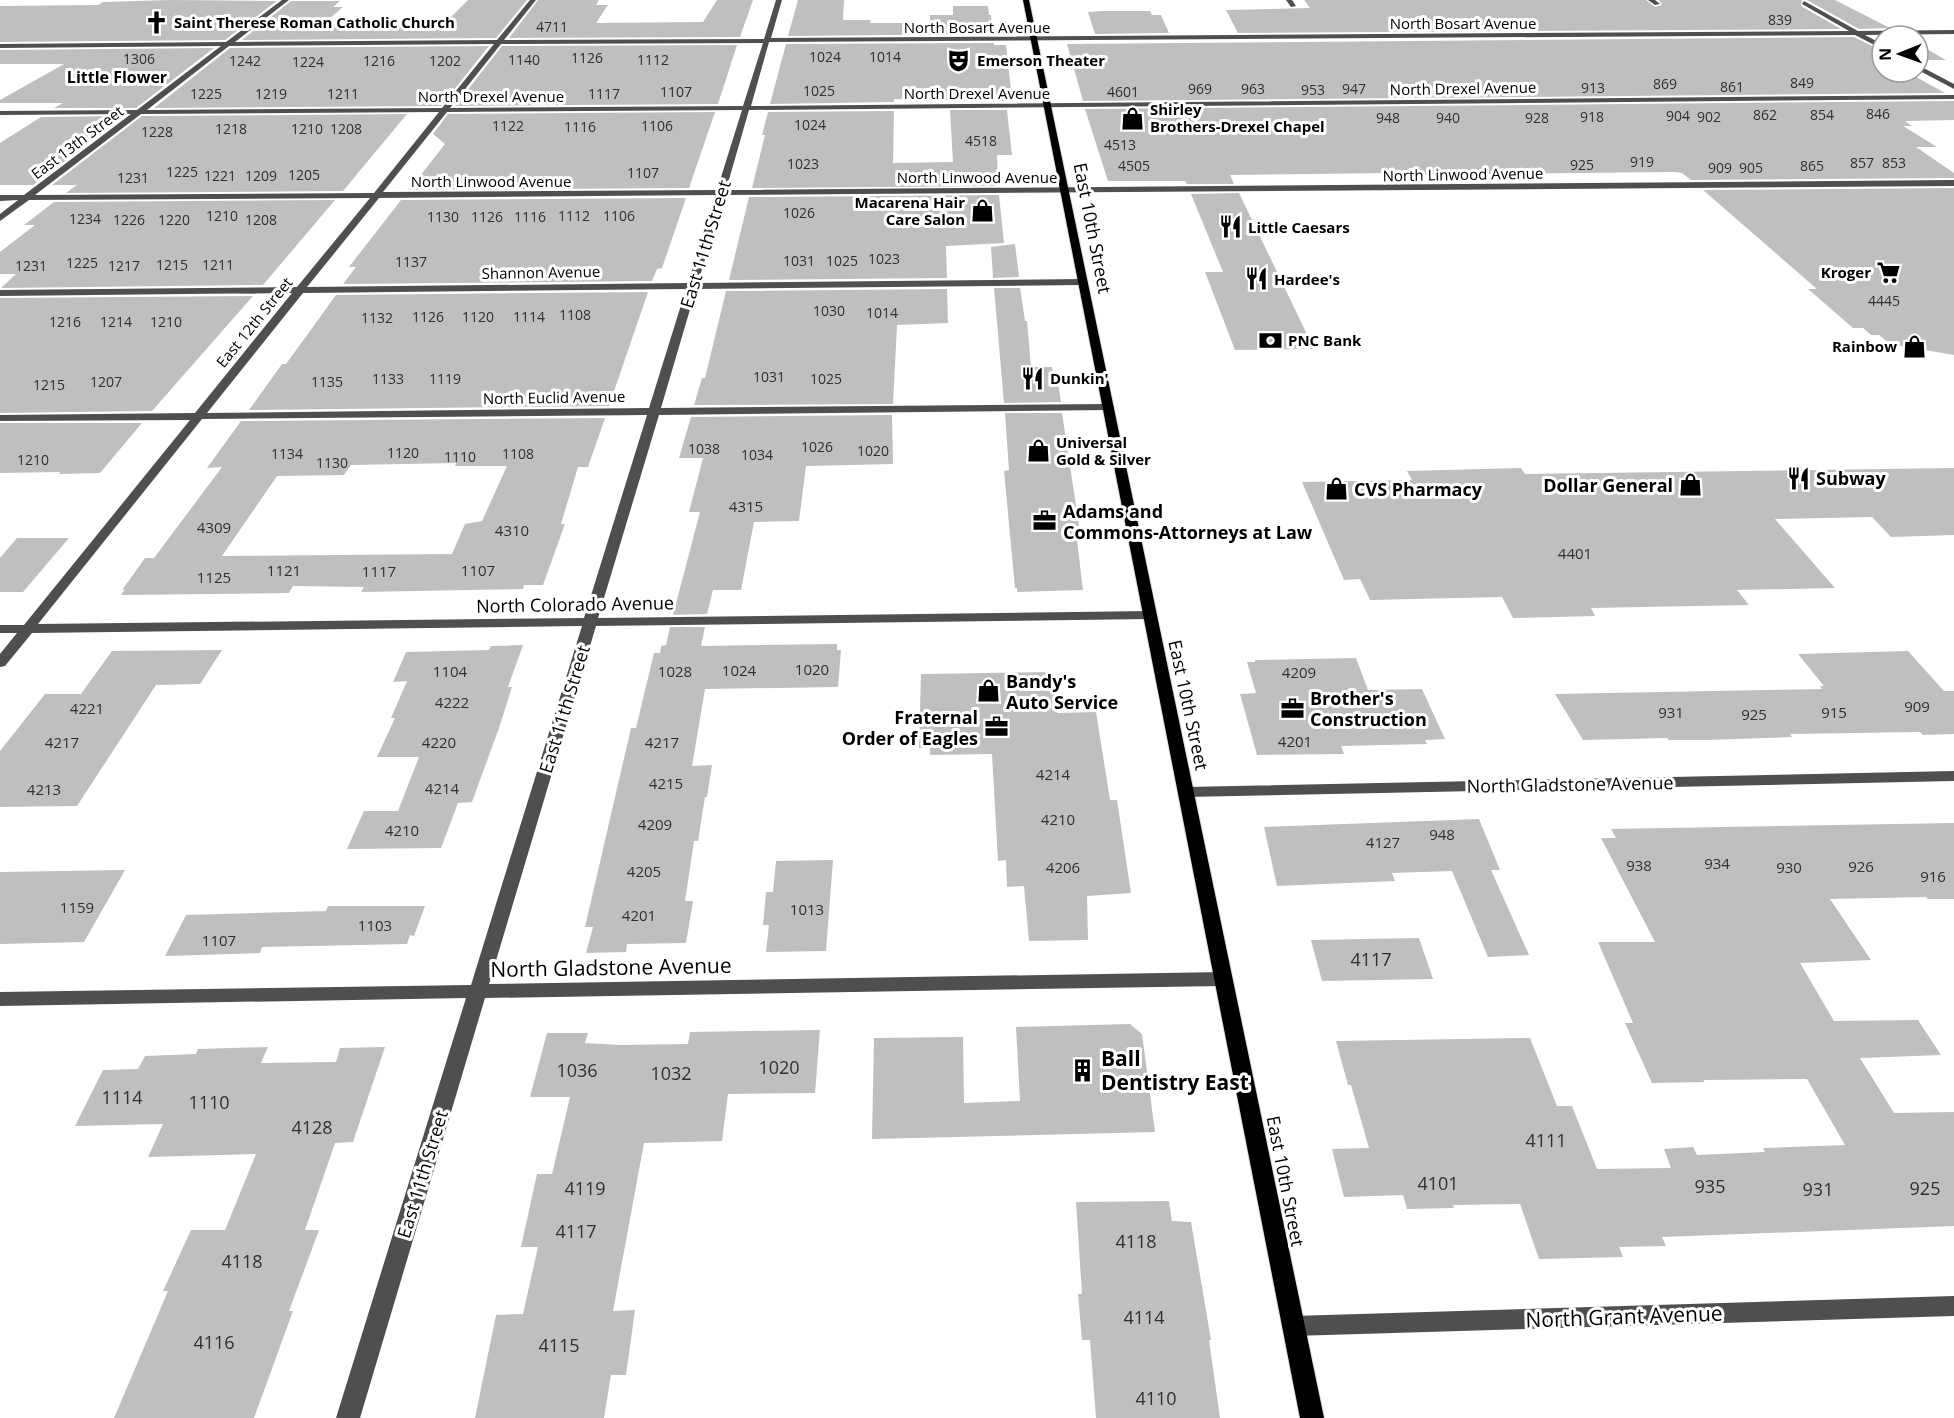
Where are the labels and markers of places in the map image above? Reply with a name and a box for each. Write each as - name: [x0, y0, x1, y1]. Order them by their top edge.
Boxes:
- church icon: Saint Therese Roman Catholic Church: [143, 9, 169, 35]
- place label: Saint Therese Roman Catholic Church: [174, 12, 455, 32]
- theatre icon: Emerson Theater: [946, 47, 972, 73]
- place label: Emerson Theater: [977, 50, 1105, 70]
- place label: Shirley Brothers-Drexel Chapel: [1150, 99, 1325, 136]
- shop icon: Shirley Brothers-Drexel Chapel: [1119, 105, 1145, 131]
- place label: Macarena Hair Care Salon: [855, 192, 965, 229]
- shop icon: Macarena Hair Care Salon: [970, 198, 996, 224]
- restaurant icon: Little Caesars: [1217, 214, 1243, 240]
- place label: Little Caesars: [1248, 217, 1350, 237]
- supermarket icon: Kroger: [1876, 259, 1902, 285]
- place label: Kroger: [1821, 262, 1871, 282]
- restaurant icon: Hardee's: [1243, 266, 1269, 292]
- place label: Hardee's: [1274, 269, 1340, 289]
- bank icon: PNC Bank: [1257, 327, 1283, 353]
- place label: PNC Bank: [1288, 330, 1362, 350]
- shop icon: Rainbow: [1902, 333, 1928, 359]
- place label: Rainbow: [1832, 336, 1897, 356]
- restaurant icon: Dunkin': [1019, 365, 1045, 391]
- place label: Dunkin': [1050, 368, 1109, 388]
- place label: Universal Gold & Silver: [1056, 432, 1151, 469]
- shop icon: Universal Gold & Silver: [1025, 438, 1051, 464]
- restaurant icon: Subway: [1785, 465, 1811, 491]
- place label: Subway: [1816, 466, 1886, 490]
- shop icon: Dollar General: [1678, 472, 1704, 498]
- place label: Dollar General: [1543, 473, 1673, 497]
- shop icon: CVS Pharmacy: [1323, 476, 1349, 502]
- place label: CVS Pharmacy: [1354, 477, 1483, 501]
- place label: Adams and Commons-Attorneys at Law: [1063, 499, 1313, 544]
- office icon: Adams and Commons-Attorneys at Law: [1032, 508, 1058, 534]
- place label: Bandy's Auto Service: [1006, 669, 1118, 714]
- shop icon: Bandy's Auto Service: [975, 678, 1001, 704]
- place label: Brother's Construction: [1310, 686, 1427, 731]
- office icon: Brother's Construction: [1279, 695, 1305, 721]
- place label: Fraternal Order of Eagles: [842, 705, 978, 750]
- office icon: Fraternal Order of Eagles: [983, 714, 1009, 740]
- place label: Ball Dentistry East: [1101, 1044, 1249, 1096]
- building icon: Ball Dentistry East: [1070, 1057, 1096, 1083]

